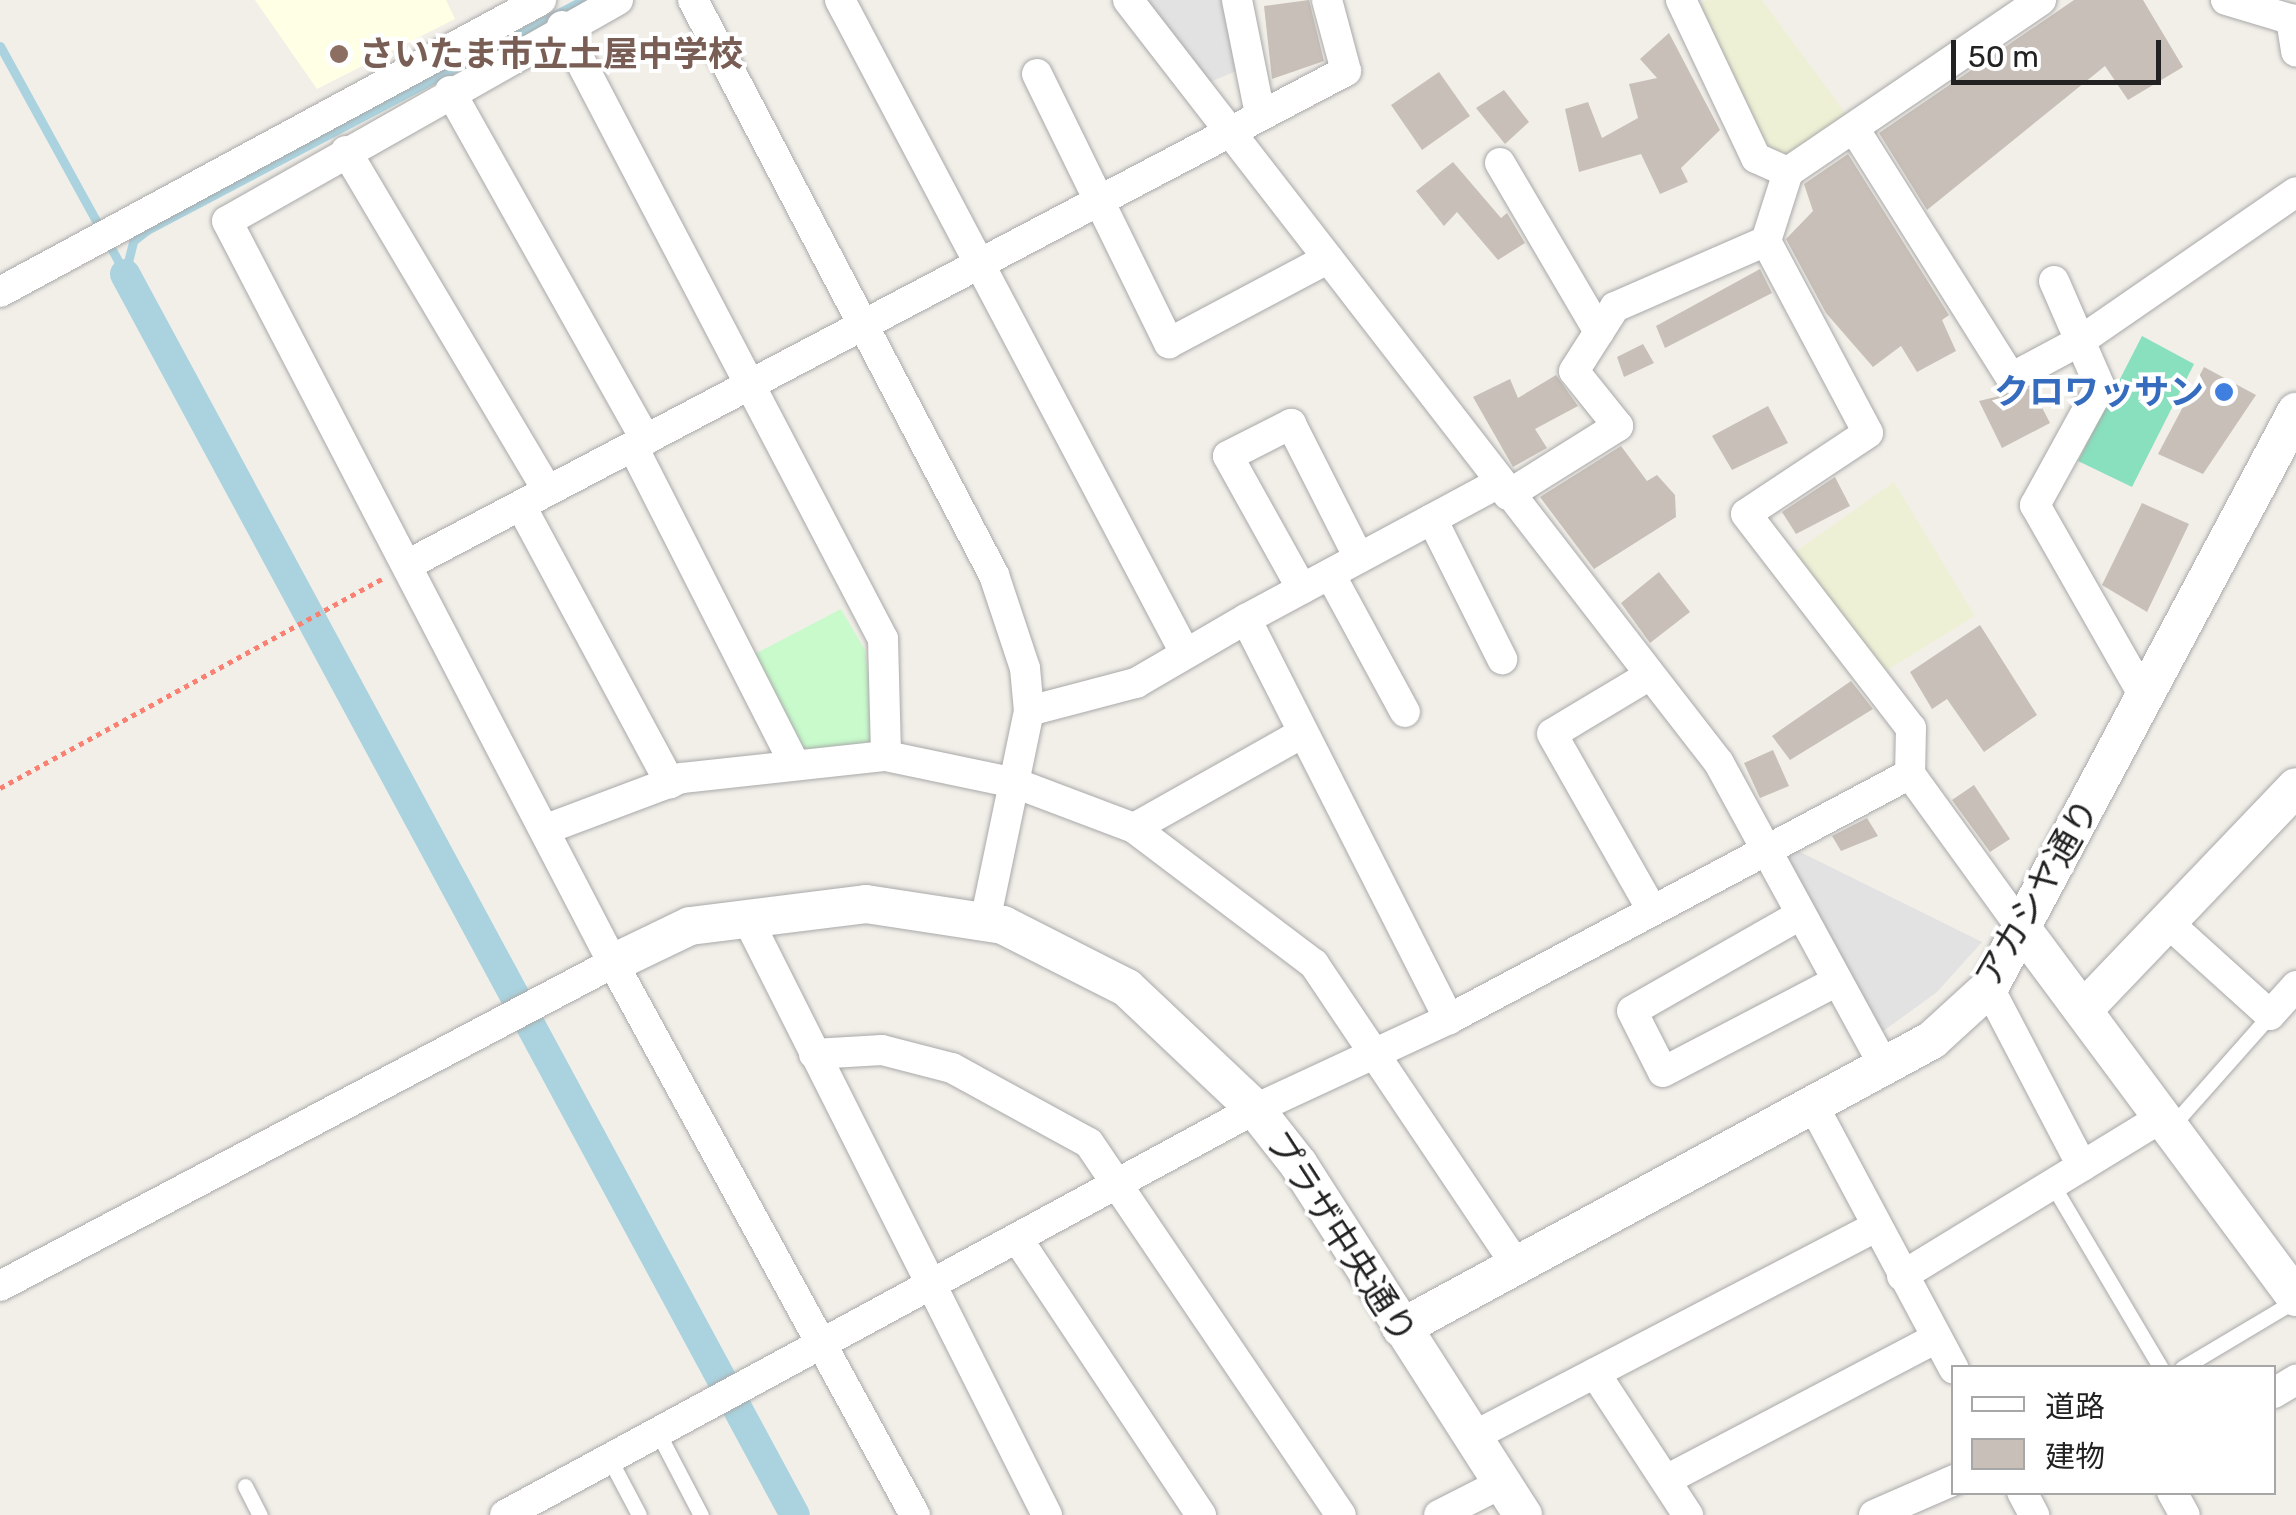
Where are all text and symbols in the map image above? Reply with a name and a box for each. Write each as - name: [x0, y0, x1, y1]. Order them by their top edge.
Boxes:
- scale bar: [1956, 20, 2166, 82]
- place label: さいたま市立土屋中学校: [359, 33, 744, 75]
- text: 50 m: [1968, 39, 2039, 75]
- marker: さいたま市立土屋中学校: [328, 43, 350, 65]
- place label: クロワッサン: [1994, 371, 2204, 413]
- marker: クロワッサン: [2213, 381, 2235, 403]
- street label: アカシヤ通り: [1966, 792, 2108, 994]
- street label: プラザ中央通り: [1257, 1123, 1425, 1351]
- legend: [1951, 1365, 2276, 1495]
- text: 道路: [2045, 1389, 2105, 1425]
- text: 建物: [2045, 1439, 2105, 1475]

